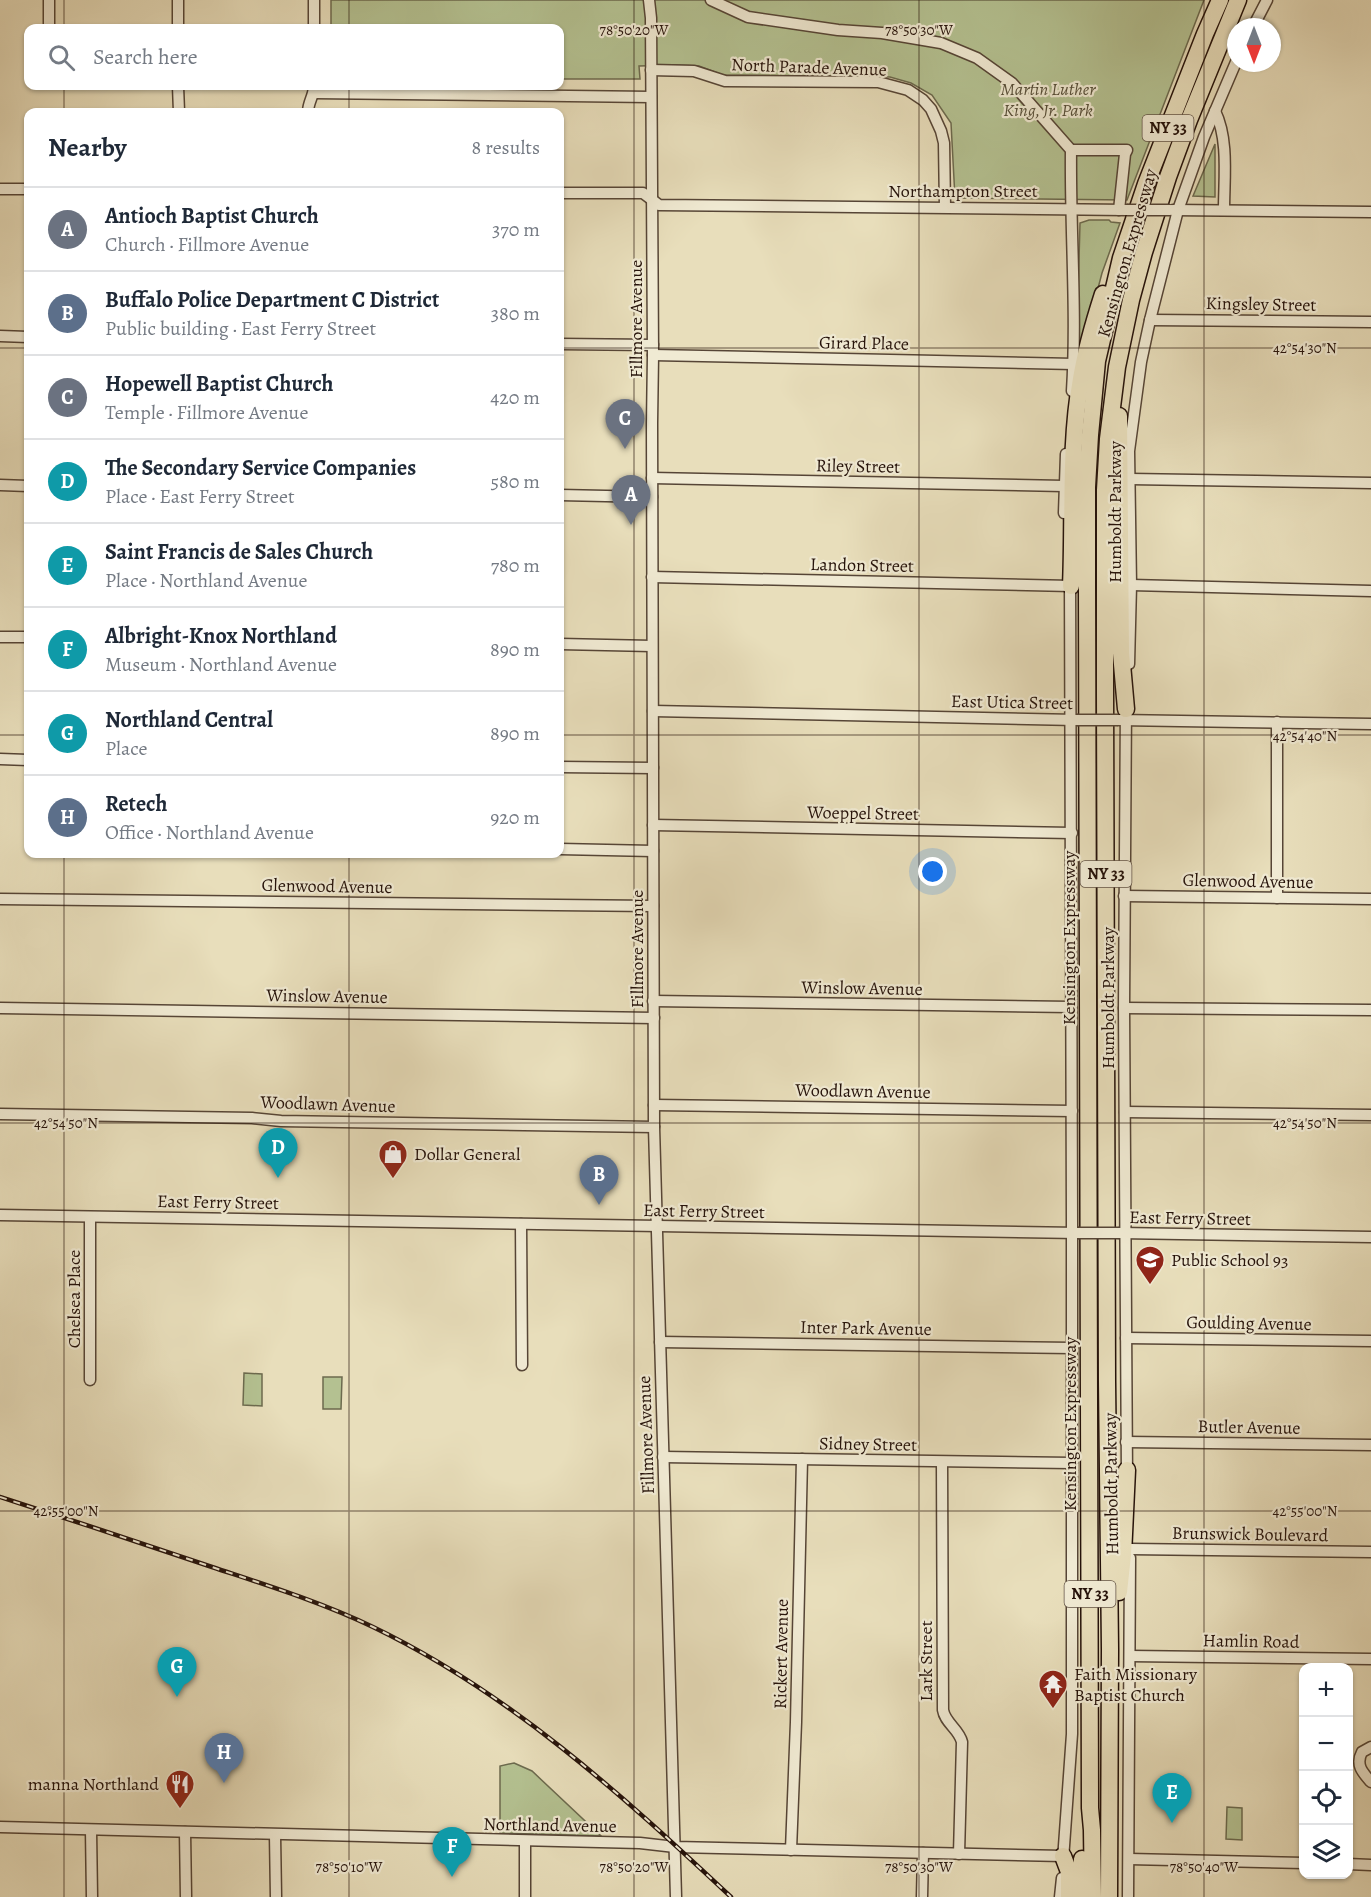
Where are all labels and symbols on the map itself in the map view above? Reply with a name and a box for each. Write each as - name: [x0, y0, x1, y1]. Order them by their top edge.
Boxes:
- north arrow: [1227, 18, 1281, 72]
- text: 78°50'20"W: [600, 20, 668, 40]
- text: 78°50'30"W: [885, 20, 953, 40]
- street label: North Parade Avenue: [731, 52, 887, 82]
- park label: Martin Luther King, Jr. Park: [1001, 77, 1096, 122]
- road number: NY 33: [1142, 115, 1194, 141]
- street label: Kensington Expressway: [1091, 165, 1163, 340]
- street label: Northampton Street: [888, 179, 1038, 203]
- street label: Fillmore Avenue: [624, 260, 648, 378]
- street label: Kingsley Street: [1205, 291, 1317, 317]
- street label: Girard Place: [819, 330, 909, 356]
- text: 42°54'30"N: [1273, 338, 1337, 358]
- pin: C: [606, 400, 644, 449]
- street label: Humboldt Parkway: [1103, 440, 1127, 583]
- street label: Riley Street: [816, 453, 900, 479]
- pin: A: [612, 476, 650, 525]
- street label: Landon Street: [810, 552, 914, 578]
- street label: East Utica Street: [951, 689, 1073, 715]
- text: 42°54'40"N: [1273, 726, 1337, 746]
- street label: Woeppel Street: [806, 800, 919, 826]
- street label: Kensington Expressway: [1057, 850, 1081, 1025]
- your location: [918, 857, 947, 886]
- road number: NY 33: [1080, 861, 1132, 887]
- street label: Glenwood Avenue: [1182, 868, 1314, 894]
- street label: Glenwood Avenue: [261, 873, 393, 899]
- street label: Fillmore Avenue: [625, 890, 649, 1008]
- street label: Humboldt Parkway: [1096, 926, 1120, 1069]
- street label: Winslow Avenue: [800, 975, 923, 1001]
- street label: Winslow Avenue: [265, 983, 388, 1009]
- street label: Woodlawn Avenue: [794, 1078, 931, 1104]
- street label: Woodlawn Avenue: [259, 1090, 396, 1118]
- text: 42°54'50"N: [34, 1113, 98, 1133]
- text: 42°54'50"N: [1273, 1113, 1337, 1133]
- pin: D: [258, 1128, 298, 1178]
- shop icon: Dollar General: [377, 1138, 409, 1180]
- place label: Dollar General: [414, 1142, 521, 1166]
- pin: B: [580, 1156, 618, 1205]
- street label: East Ferry Street: [157, 1189, 279, 1215]
- street label: East Ferry Street: [643, 1198, 765, 1224]
- street label: East Ferry Street: [1129, 1205, 1251, 1231]
- school or university icon: Public School 93: [1134, 1244, 1166, 1286]
- place label: Public School 93: [1171, 1248, 1288, 1272]
- street label: Chelsea Place: [62, 1250, 86, 1348]
- street label: Goulding Avenue: [1186, 1310, 1312, 1336]
- street label: Inter Park Avenue: [800, 1315, 932, 1341]
- street label: Kensington Expressway: [1058, 1336, 1082, 1511]
- street label: Fillmore Avenue: [632, 1375, 660, 1495]
- street label: Humboldt Parkway: [1098, 1412, 1124, 1555]
- street label: Butler Avenue: [1197, 1414, 1301, 1440]
- street label: Sidney Street: [819, 1431, 917, 1457]
- text: 42°55'00"N: [33, 1501, 99, 1521]
- text: 42°55'00"N: [1272, 1501, 1338, 1521]
- street label: Brunswick Boulevard: [1172, 1521, 1329, 1547]
- road number: NY 33: [1064, 1581, 1116, 1607]
- street label: Rickert Avenue: [768, 1599, 794, 1709]
- street label: Lark Street: [914, 1620, 938, 1702]
- street label: Hamlin Road: [1202, 1628, 1300, 1654]
- pin: G: [158, 1648, 196, 1697]
- place label: Faith Missionary Baptist Church: [1074, 1662, 1198, 1707]
- temple icon: Faith Missionary Baptist Church: [1037, 1668, 1069, 1710]
- pin: H: [204, 1734, 244, 1783]
- restaurant icon: manna Northland: [164, 1768, 196, 1810]
- place label: manna Northland: [28, 1772, 159, 1796]
- pin: E: [1152, 1774, 1192, 1823]
- street label: Northland Avenue: [483, 1812, 617, 1838]
- pin: F: [432, 1828, 472, 1877]
- text: 78°50'10"W: [316, 1857, 382, 1877]
- text: 78°50'20"W: [600, 1857, 668, 1877]
- text: 78°50'30"W: [885, 1857, 953, 1877]
- text: 78°50'40"W: [1170, 1857, 1238, 1877]

